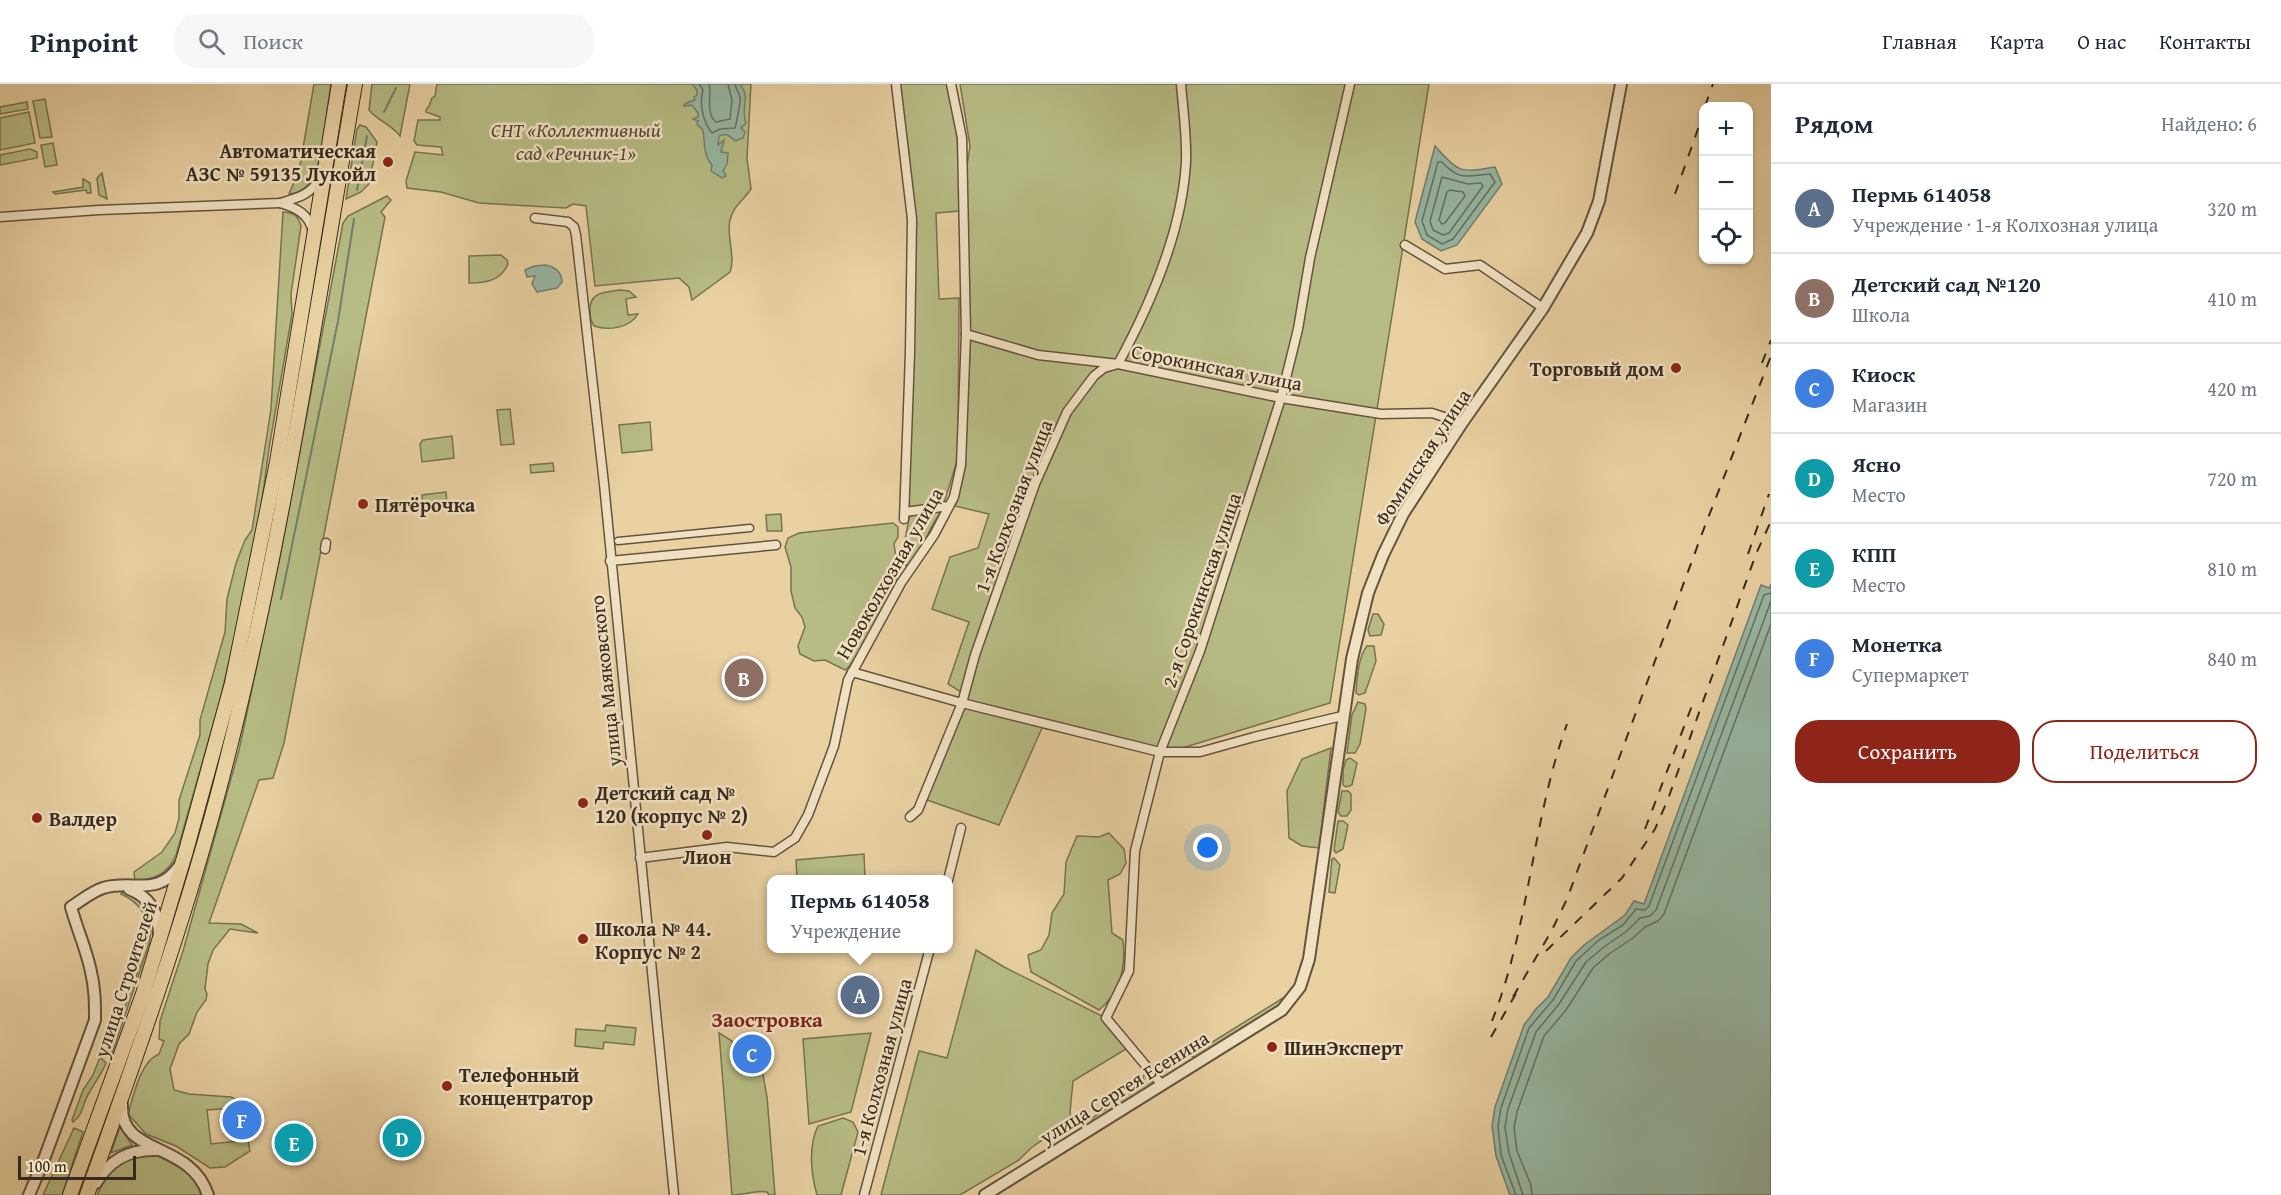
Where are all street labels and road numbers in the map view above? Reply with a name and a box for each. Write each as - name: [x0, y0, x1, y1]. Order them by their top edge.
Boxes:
- street label: Сорокинская улица: [1129, 336, 1305, 398]
- street label: Фоминская улица: [1367, 382, 1478, 531]
- street label: 1-я Колхозная улица: [967, 415, 1060, 597]
- street label: Новоколхозная улица: [828, 481, 950, 664]
- street label: 2-я Сорокинская улица: [1154, 488, 1248, 691]
- street label: улица Маяковского: [582, 594, 629, 769]
- street label: улица Строителей: [86, 897, 164, 1062]
- street label: 1-я Колхозная улица: [843, 974, 919, 1159]
- street label: улица Сергея Есенина: [1033, 1023, 1215, 1151]

